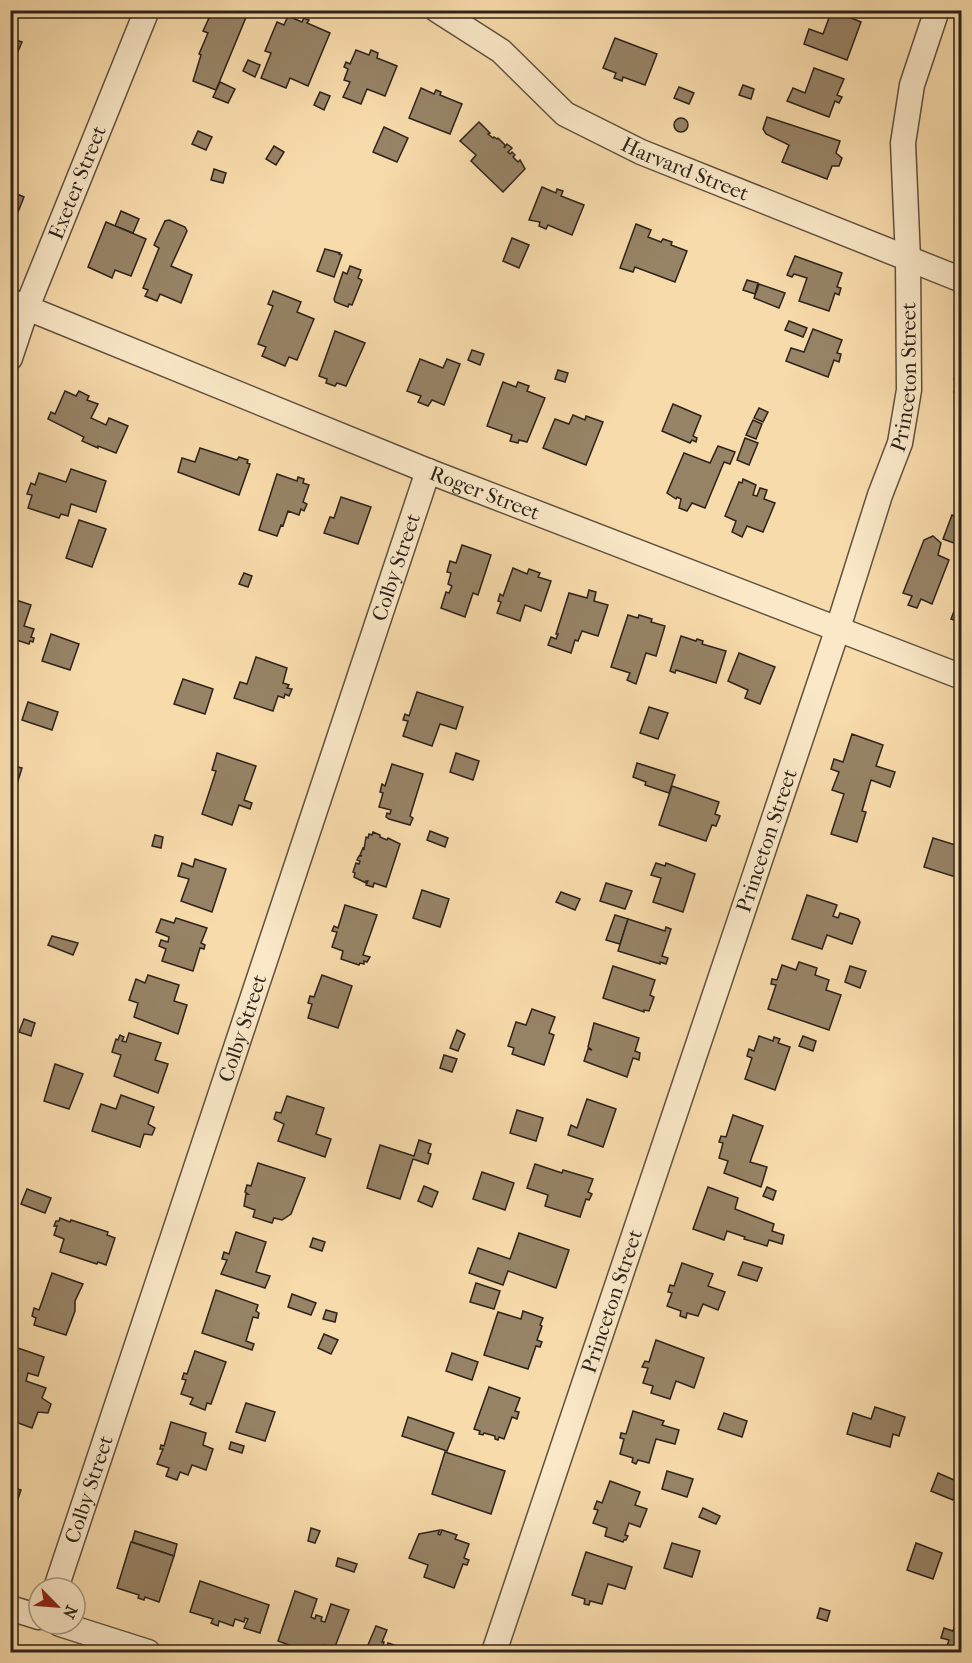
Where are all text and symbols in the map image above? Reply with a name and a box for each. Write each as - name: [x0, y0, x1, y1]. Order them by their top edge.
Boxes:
- street label: Exeter Street: [44, 122, 111, 243]
- street label: Harvard Street: [617, 132, 753, 206]
- street label: Princeton Street: [886, 302, 921, 455]
- street label: Roger Street: [426, 461, 544, 525]
- street label: Colby Street: [367, 510, 425, 624]
- street label: Princeton Street: [731, 765, 802, 915]
- street label: Colby Street: [213, 971, 272, 1085]
- street label: Princeton Street: [577, 1226, 647, 1376]
- street label: Colby Street: [60, 1432, 118, 1546]
- north arrow: [27, 1576, 87, 1636]
- text: N: [59, 1603, 81, 1622]

